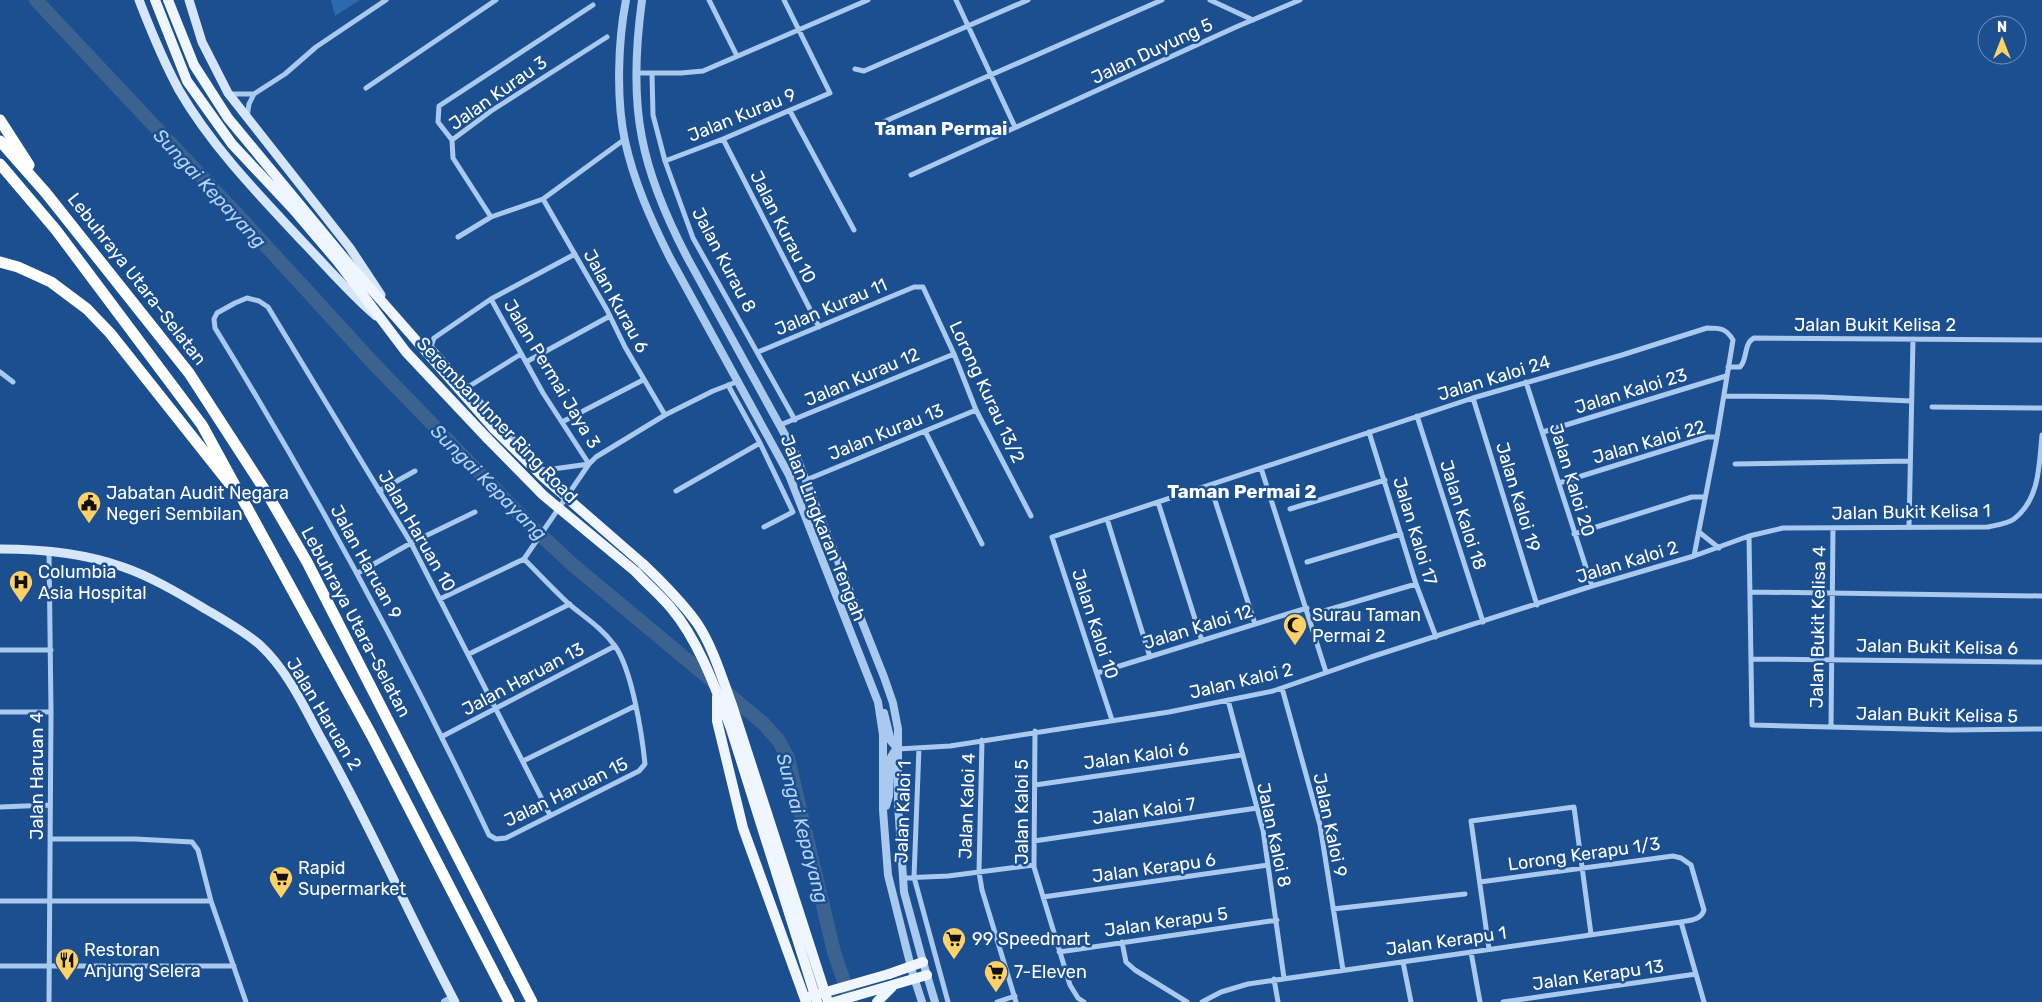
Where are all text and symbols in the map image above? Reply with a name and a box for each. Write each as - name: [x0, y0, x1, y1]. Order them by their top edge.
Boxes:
- street label: Jalan Duyung 5: [1088, 13, 1216, 89]
- north arrow: [1977, 15, 2027, 65]
- text: N: [1997, 19, 2007, 36]
- street label: Jalan Kurau 3: [445, 51, 551, 135]
- street label: Jalan Kurau 9: [685, 83, 799, 147]
- district label: Taman Permai: [874, 117, 1008, 140]
- water label: Sungai Kepayang: [149, 124, 271, 253]
- street label: Jalan Kurau 10: [745, 167, 821, 287]
- street label: Lebuhraya Utara–Selatan: [63, 188, 211, 370]
- street label: Jalan Kurau 8: [687, 204, 761, 316]
- street label: Jalan Kurau 6: [579, 245, 654, 357]
- street label: Jalan Kurau 11: [772, 274, 890, 340]
- street label: Jalan Permai Jaya 3: [499, 296, 605, 452]
- street label: Jalan Bukit Kelisa 2: [1794, 314, 1956, 336]
- street label: Lorong Kurau 13/2: [945, 318, 1029, 466]
- street label: Seremban Inner Ring Road: [412, 332, 582, 508]
- street label: Jalan Kurau 12: [801, 343, 923, 411]
- street label: Jalan Kaloi 24: [1435, 350, 1553, 406]
- street label: Jalan Kaloi 23: [1572, 363, 1690, 419]
- street label: Jalan Kurau 13: [825, 399, 947, 465]
- street label: Jalan Kaloi 22: [1590, 415, 1708, 469]
- water label: Sungai Kepayang: [426, 420, 551, 545]
- street label: Jalan Kaloi 20: [1544, 421, 1600, 539]
- street label: Jalan Lingkaran Tengah: [776, 432, 870, 624]
- street label: Jalan Kaloi 19: [1491, 440, 1545, 554]
- street label: Jalan Kaloi 18: [1435, 457, 1491, 573]
- street label: Jalan Haruan 10: [374, 467, 460, 595]
- street label: Jalan Kaloi 17: [1388, 474, 1442, 588]
- district label: Taman Permai 2: [1167, 480, 1317, 503]
- place label: Jabatan Audit Negara Negeri Sembilan: [106, 482, 289, 525]
- public building icon: Jabatan Audit Negara Negeri Sembilan: [76, 490, 102, 524]
- street label: Jalan Bukit Kelisa 1: [1831, 500, 1991, 524]
- street label: Jalan Haruan 9: [326, 501, 406, 623]
- street label: Lebuhraya Utara–Selatan: [296, 523, 416, 721]
- street label: Jalan Kaloi 2: [1573, 536, 1681, 588]
- street label: Jalan Bukit Kelisa 4: [1806, 545, 1830, 709]
- place label: Columbia Asia Hospital: [38, 561, 147, 604]
- street label: Jalan Kaloi 10: [1067, 566, 1123, 682]
- hospital icon: Columbia Asia Hospital: [8, 569, 34, 603]
- street label: Jalan Kaloi 12: [1141, 600, 1255, 654]
- place label: Surau Taman Permai 2: [1312, 604, 1421, 647]
- mosque icon: Surau Taman Permai 2: [1282, 612, 1308, 646]
- street label: Jalan Bukit Kelisa 6: [1856, 635, 2018, 659]
- street label: Jalan Haruan 13: [458, 638, 588, 720]
- street label: Jalan Haruan 2: [282, 654, 366, 774]
- street label: Jalan Kaloi 2: [1187, 658, 1295, 704]
- street label: Jalan Bukit Kelisa 5: [1856, 703, 2018, 727]
- street label: Jalan Haruan 4: [26, 712, 48, 840]
- street label: Jalan Kaloi 6: [1082, 738, 1190, 774]
- water label: Sungai Kepayang: [771, 750, 834, 906]
- street label: Jalan Haruan 15: [500, 753, 632, 831]
- street label: Jalan Kaloi 4: [954, 753, 980, 859]
- street label: Jalan Kaloi 5: [1011, 759, 1033, 865]
- street label: Jalan Kaloi 1: [890, 760, 916, 864]
- street label: Jalan Kaloi 9: [1308, 771, 1352, 879]
- street label: Jalan Kaloi 8: [1252, 781, 1296, 889]
- street label: Jalan Kaloi 7: [1091, 793, 1197, 829]
- street label: Lorong Kerapu 1/3: [1506, 832, 1662, 876]
- street label: Jalan Kerapu 6: [1091, 848, 1217, 888]
- place label: Rapid Supermarket: [298, 857, 406, 900]
- supermarket icon: Rapid Supermarket: [268, 865, 294, 899]
- street label: Jalan Kerapu 5: [1103, 902, 1229, 942]
- street label: Jalan Kerapu 1: [1384, 922, 1508, 960]
- supermarket icon: 99 Speedmart: [941, 926, 967, 960]
- place label: 99 Speedmart: [972, 928, 1090, 950]
- place label: Restoran Anjung Selera: [84, 939, 201, 982]
- restaurant icon: Restoran Anjung Selera: [54, 947, 80, 981]
- street label: Jalan Kerapu 13: [1531, 955, 1665, 995]
- supermarket icon: 7-Eleven: [983, 959, 1009, 993]
- place label: 7-Eleven: [1014, 961, 1087, 983]

